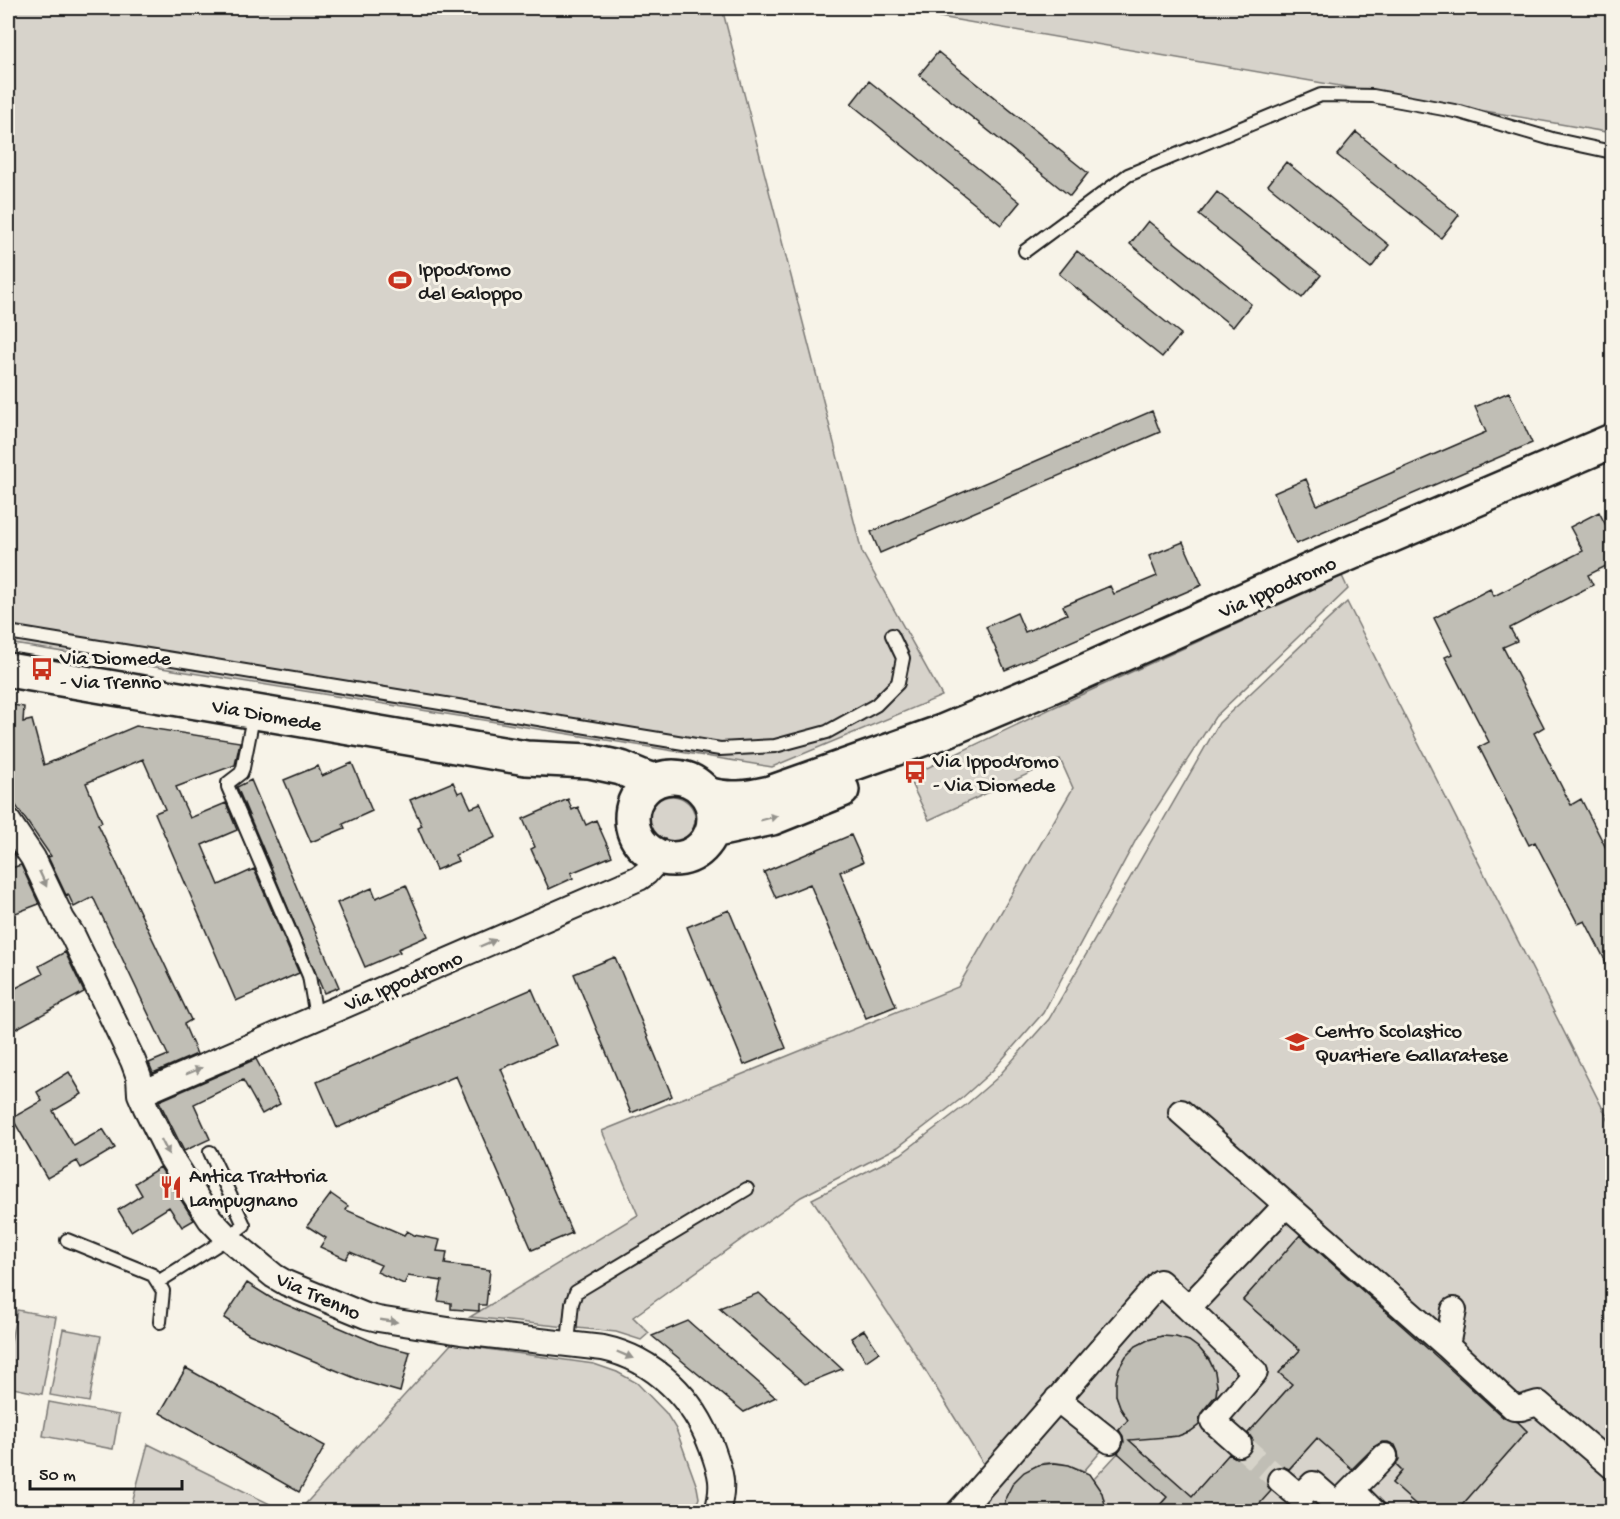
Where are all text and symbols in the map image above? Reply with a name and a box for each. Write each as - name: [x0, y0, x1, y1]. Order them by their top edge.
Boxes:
- place label: Ippodromo del Galoppo: [418, 259, 523, 308]
- sports icon: Ippodromo del Galoppo: [387, 267, 413, 293]
- street label: Via Ippodromo: [1215, 552, 1341, 627]
- place label: Via Diomede - Via Trenno: [59, 648, 172, 697]
- bus stop icon: Via Diomede - Via Trenno: [29, 656, 55, 682]
- street label: Via Diomede: [209, 695, 324, 740]
- place label: Via Ippodromo - Via Diomede: [932, 751, 1059, 800]
- bus stop icon: Via Ippodromo - Via Diomede: [902, 759, 928, 785]
- one-way arrow: [760, 813, 778, 822]
- one-way arrow: [39, 870, 48, 887]
- one-way arrow: [480, 938, 498, 948]
- street label: Via Ippodromo: [341, 947, 467, 1020]
- place label: Centro Scolastico Quartiere Gallaratese: [1315, 1021, 1509, 1070]
- school or university icon: Centro Scolastico Quartiere Gallaratese: [1284, 1029, 1310, 1055]
- one-way arrow: [185, 1066, 203, 1075]
- one-way arrow: [161, 1138, 170, 1155]
- place label: Antica Trattoria Lampugnano: [189, 1166, 328, 1215]
- restaurant icon: Antica Trattoria Lampugnano: [158, 1174, 184, 1200]
- street label: Via Trenno: [270, 1268, 364, 1328]
- one-way arrow: [380, 1317, 399, 1326]
- one-way arrow: [616, 1350, 633, 1359]
- scale bar: [30, 1453, 182, 1491]
- text: 50 m: [39, 1466, 76, 1487]

